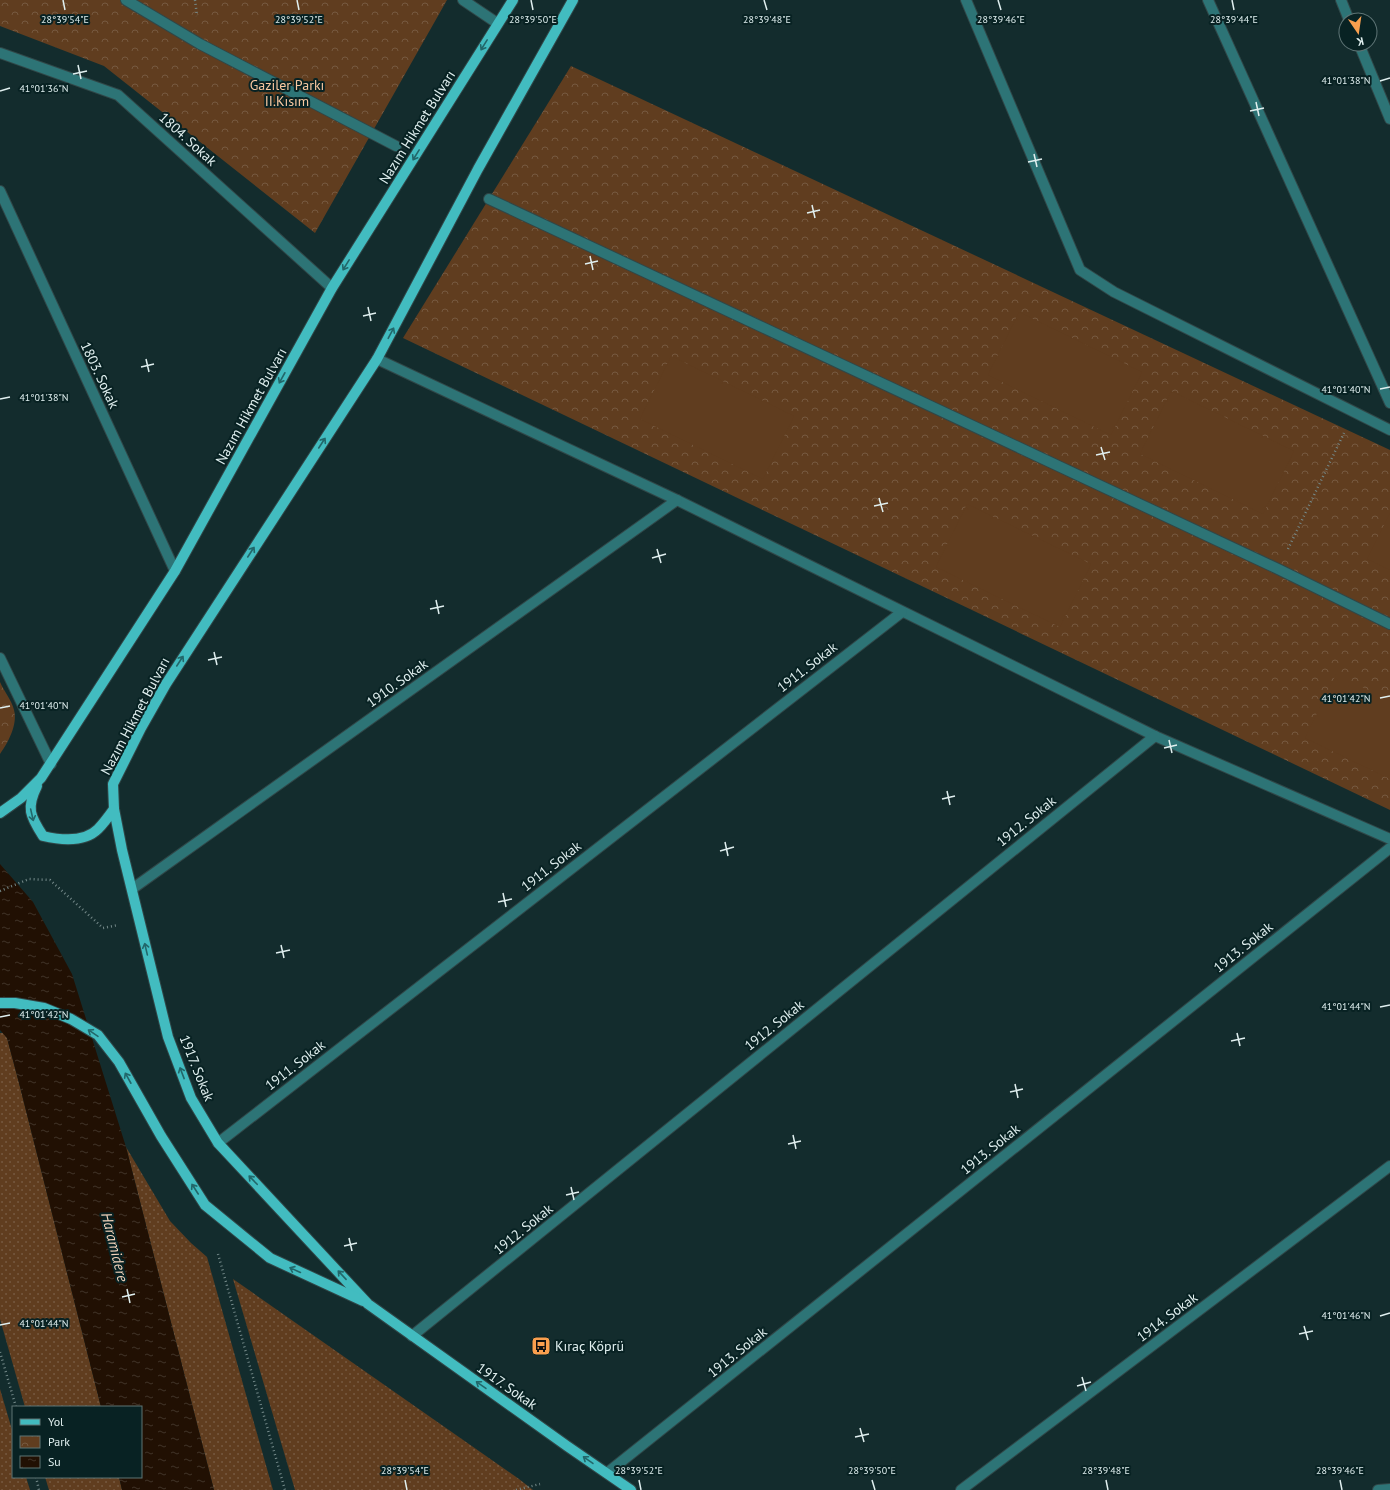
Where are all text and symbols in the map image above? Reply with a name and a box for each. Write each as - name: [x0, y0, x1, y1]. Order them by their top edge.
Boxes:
- north arrow: [1338, 12, 1378, 52]
- text: 28°39'54"E: [41, 13, 89, 26]
- text: 28°39'52"E: [275, 13, 323, 26]
- text: 28°39'50"E: [509, 13, 557, 26]
- text: 28°39'48"E: [743, 13, 791, 26]
- text: 28°39'46"E: [977, 13, 1025, 26]
- text: 28°39'44"E: [1210, 13, 1258, 26]
- text: K: [1355, 34, 1365, 49]
- one-way arrow: [480, 39, 488, 50]
- street label: Nazım Hikmet Bulvarı: [375, 67, 459, 187]
- text: 41°01'38"N: [1321, 74, 1371, 87]
- park label: Gaziler Parkı II.Kısım: [250, 76, 324, 110]
- text: 41°01'36"N: [19, 82, 69, 95]
- street label: 1804. Sokak: [155, 108, 221, 170]
- one-way arrow: [411, 149, 419, 161]
- one-way arrow: [342, 259, 350, 271]
- one-way arrow: [387, 327, 395, 339]
- street label: 1803. Sokak: [77, 339, 123, 411]
- street label: Nazım Hikmet Bulvarı: [212, 345, 290, 467]
- one-way arrow: [278, 372, 285, 384]
- text: 41°01'40"N: [1321, 383, 1371, 396]
- text: 41°01'38"N: [19, 391, 69, 404]
- one-way arrow: [318, 438, 326, 449]
- one-way arrow: [247, 547, 255, 558]
- street label: 1911. Sokak: [773, 638, 841, 696]
- street label: Nazım Hikmet Bulvarı: [96, 654, 174, 778]
- street label: 1910. Sokak: [363, 655, 431, 711]
- one-way arrow: [176, 656, 184, 667]
- text: 41°01'42"N: [1321, 692, 1371, 705]
- text: 41°01'40"N: [19, 699, 69, 712]
- street label: 1912. Sokak: [993, 791, 1060, 850]
- one-way arrow: [29, 808, 37, 821]
- street label: 1911. Sokak: [517, 837, 585, 895]
- street label: 1913. Sokak: [1210, 917, 1277, 976]
- one-way arrow: [142, 942, 149, 955]
- street label: 1912. Sokak: [741, 995, 808, 1054]
- text: 41°01'44"N: [1321, 1000, 1371, 1013]
- text: 41°01'42"N: [19, 1008, 69, 1021]
- one-way arrow: [88, 1029, 99, 1037]
- street label: 1917. Sokak: [176, 1032, 219, 1104]
- street label: 1911. Sokak: [261, 1036, 329, 1094]
- one-way arrow: [178, 1067, 185, 1080]
- one-way arrow: [124, 1072, 131, 1084]
- street label: 1913. Sokak: [957, 1119, 1024, 1178]
- one-way arrow: [249, 1175, 258, 1185]
- one-way arrow: [191, 1184, 199, 1195]
- street label: 1912. Sokak: [490, 1199, 557, 1258]
- water label: Haramidere: [97, 1210, 133, 1284]
- one-way arrow: [289, 1266, 301, 1273]
- one-way arrow: [337, 1270, 347, 1280]
- street label: 1914. Sokak: [1133, 1288, 1201, 1346]
- text: 41°01'46"N: [1321, 1309, 1371, 1322]
- text: 41°01'44"N: [19, 1317, 69, 1330]
- street label: 1913. Sokak: [704, 1322, 771, 1381]
- bus stop icon: Kıraç Köprü: [530, 1335, 552, 1357]
- place label: Kıraç Köprü: [555, 1337, 624, 1355]
- street label: 1917. Sokak: [473, 1359, 541, 1414]
- one-way arrow: [476, 1381, 487, 1389]
- legend: [12, 1406, 142, 1478]
- text: Yol: [48, 1414, 64, 1429]
- text: Park: [48, 1434, 70, 1449]
- text: Su: [48, 1454, 61, 1469]
- one-way arrow: [582, 1456, 593, 1464]
- text: 28°39'54"E: [381, 1464, 429, 1477]
- text: 28°39'52"E: [615, 1464, 663, 1477]
- text: 28°39'50"E: [848, 1464, 896, 1477]
- text: 28°39'48"E: [1082, 1464, 1130, 1477]
- text: 28°39'46"E: [1316, 1464, 1364, 1477]

